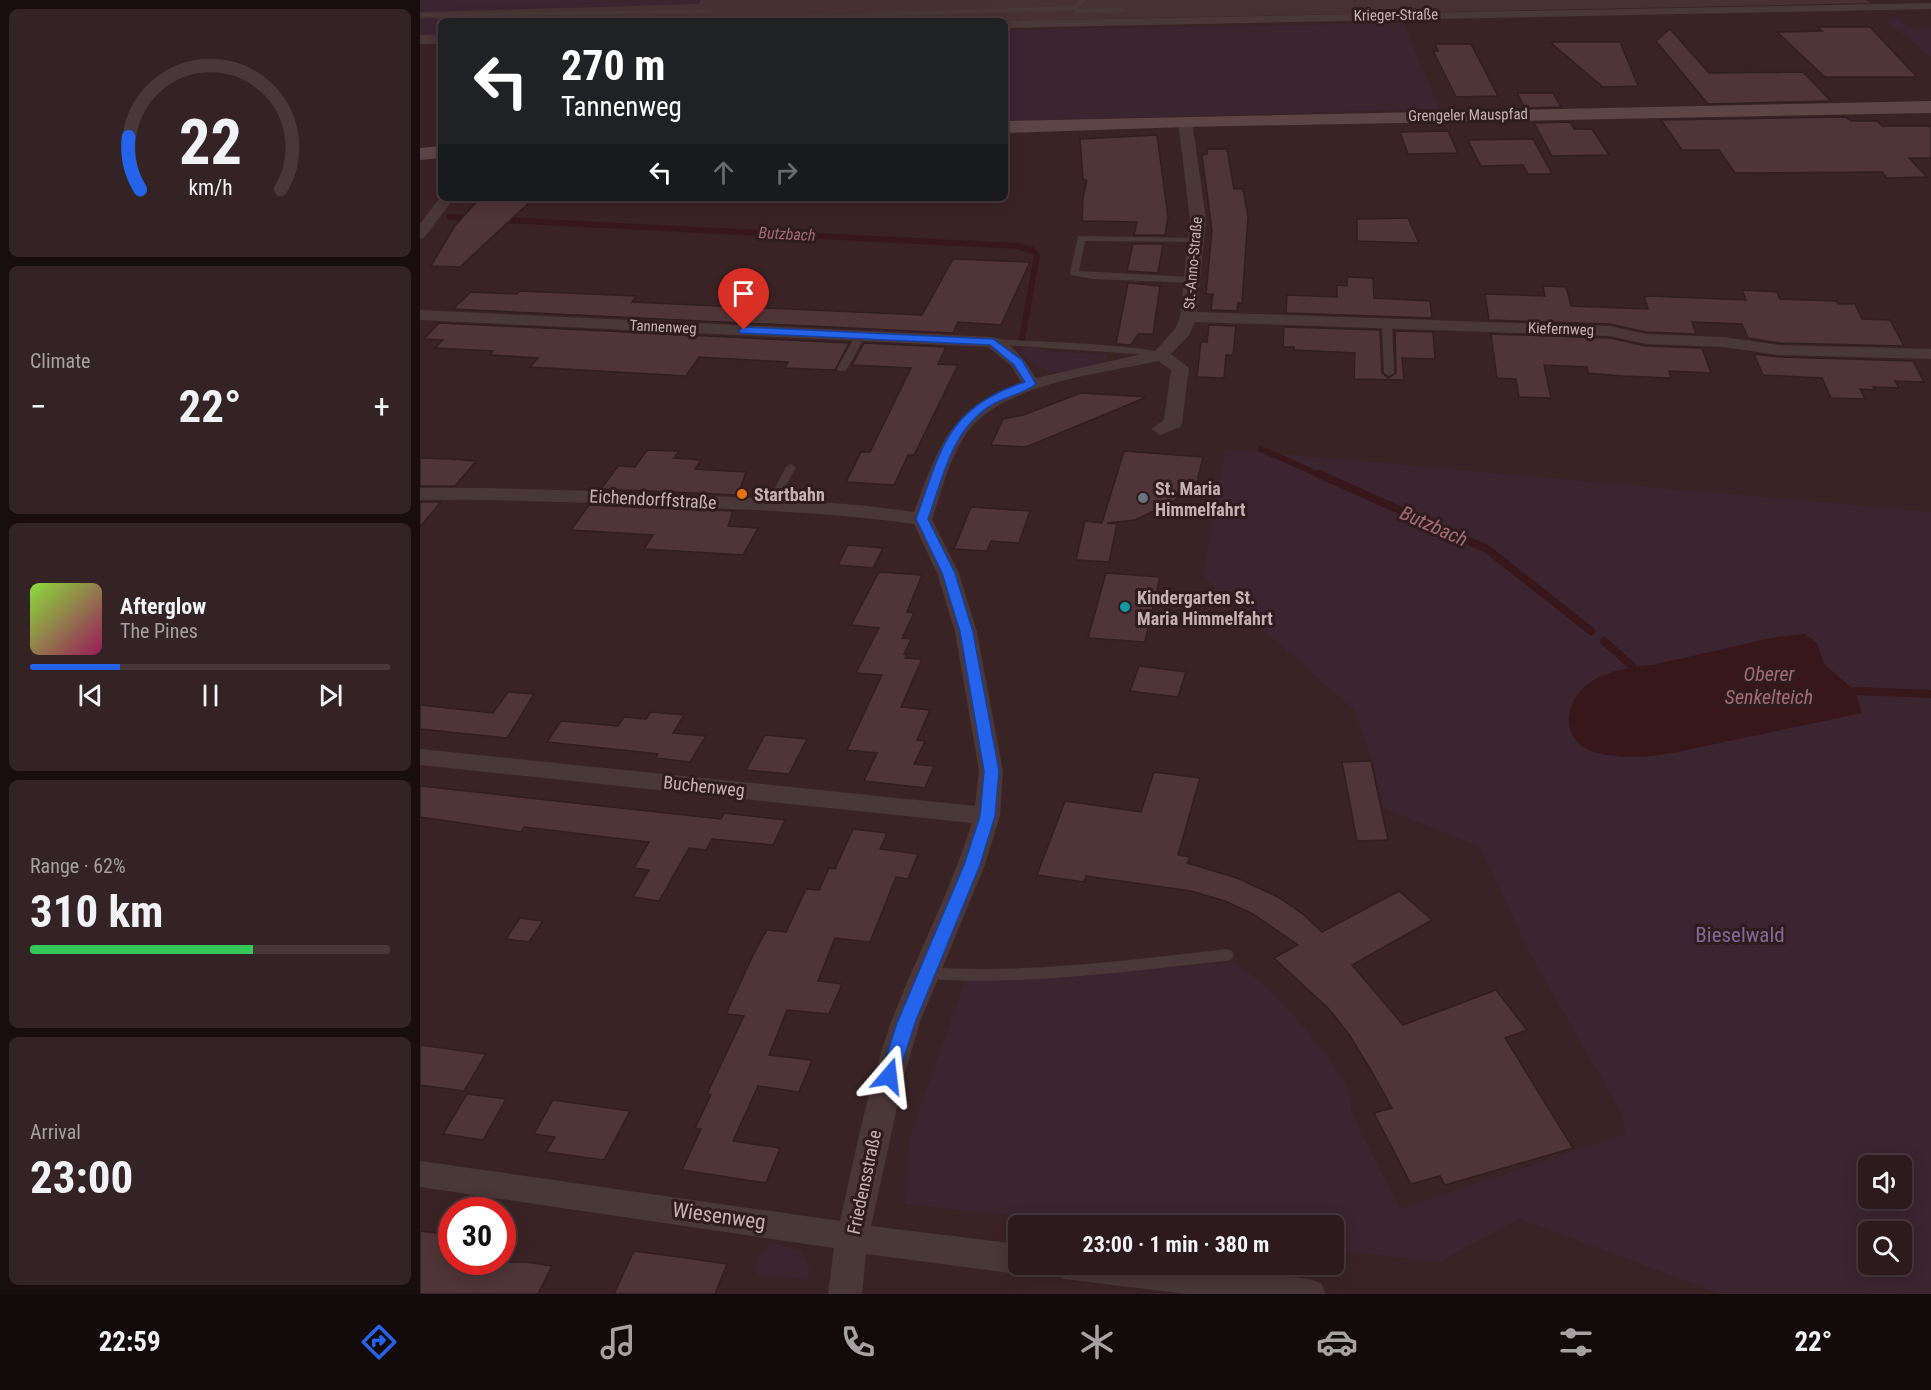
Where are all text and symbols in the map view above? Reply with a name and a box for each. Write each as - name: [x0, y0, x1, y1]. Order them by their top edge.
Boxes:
- street label: Krieger-Straße: [1354, 5, 1438, 25]
- text: 270 m: [561, 41, 666, 90]
- icon: left: [462, 42, 540, 120]
- text: Tannenweg: [561, 91, 682, 123]
- street label: Grengeler Mauspfad: [1408, 105, 1528, 125]
- text: 22: [178, 106, 242, 179]
- icon: left: [644, 156, 677, 189]
- icon: ahead: [707, 156, 740, 189]
- icon: right: [770, 156, 803, 189]
- text: km/h: [188, 175, 232, 200]
- street label: St.-Anno-Straße: [1180, 216, 1206, 310]
- water label: Butzbach: [758, 223, 816, 245]
- pin: [718, 268, 769, 330]
- icon: arrive: [727, 277, 760, 310]
- street label: Tannenweg: [629, 316, 697, 338]
- street label: Kiefernweg: [1528, 319, 1594, 339]
- text: Climate: [30, 349, 90, 373]
- text: 22°: [179, 380, 242, 433]
- text: −: [30, 387, 47, 426]
- text: +: [374, 387, 390, 426]
- place label: St. Maria Himmelfahrt: [1155, 478, 1246, 520]
- place label: Startbahn: [754, 484, 825, 505]
- street label: Eichendorffstraße: [589, 485, 717, 513]
- marker: Startbahn: [735, 487, 749, 501]
- marker: St. Maria Himmelfahrt: [1136, 491, 1150, 505]
- water label: Butzbach: [1396, 501, 1472, 551]
- place label: Kindergarten St. Maria Himmelfahrt: [1137, 587, 1273, 629]
- text: Afterglow: [120, 594, 206, 619]
- marker: Kindergarten St. Maria Himmelfahrt: [1118, 600, 1132, 614]
- text: The Pines: [120, 619, 198, 643]
- water label: Oberer Senkelteich: [1725, 662, 1813, 709]
- icon: previous: [74, 679, 107, 712]
- icon: pause: [194, 679, 227, 712]
- icon: next: [314, 679, 347, 712]
- street label: Buchenweg: [662, 771, 746, 801]
- text: Range · 62%: [30, 854, 126, 878]
- text: 310 km: [30, 885, 163, 938]
- park label: Bieselwald: [1695, 923, 1785, 947]
- position arrow: [857, 1044, 921, 1108]
- text: Arrival: [30, 1120, 81, 1144]
- street label: Friedensstraße: [843, 1128, 885, 1236]
- text: 23:00: [30, 1151, 133, 1204]
- map controls: [1858, 1155, 1912, 1275]
- button: sound: [1858, 1155, 1912, 1209]
- speed limit sign: 30: [438, 1197, 516, 1275]
- street label: Wiesenweg: [671, 1198, 767, 1234]
- button: search: [1858, 1221, 1912, 1275]
- text: 23:00 · 1 min · 380 m: [1083, 1232, 1269, 1257]
- icon: directions: [358, 1321, 400, 1363]
- icon: music: [597, 1321, 639, 1363]
- icon: phone: [837, 1321, 879, 1363]
- icon: climate: [1076, 1321, 1118, 1363]
- icon: car: [1316, 1321, 1358, 1363]
- icon: filters: [1555, 1321, 1597, 1363]
- text: 22:59: [99, 1326, 161, 1358]
- text: 22°: [1794, 1326, 1832, 1358]

